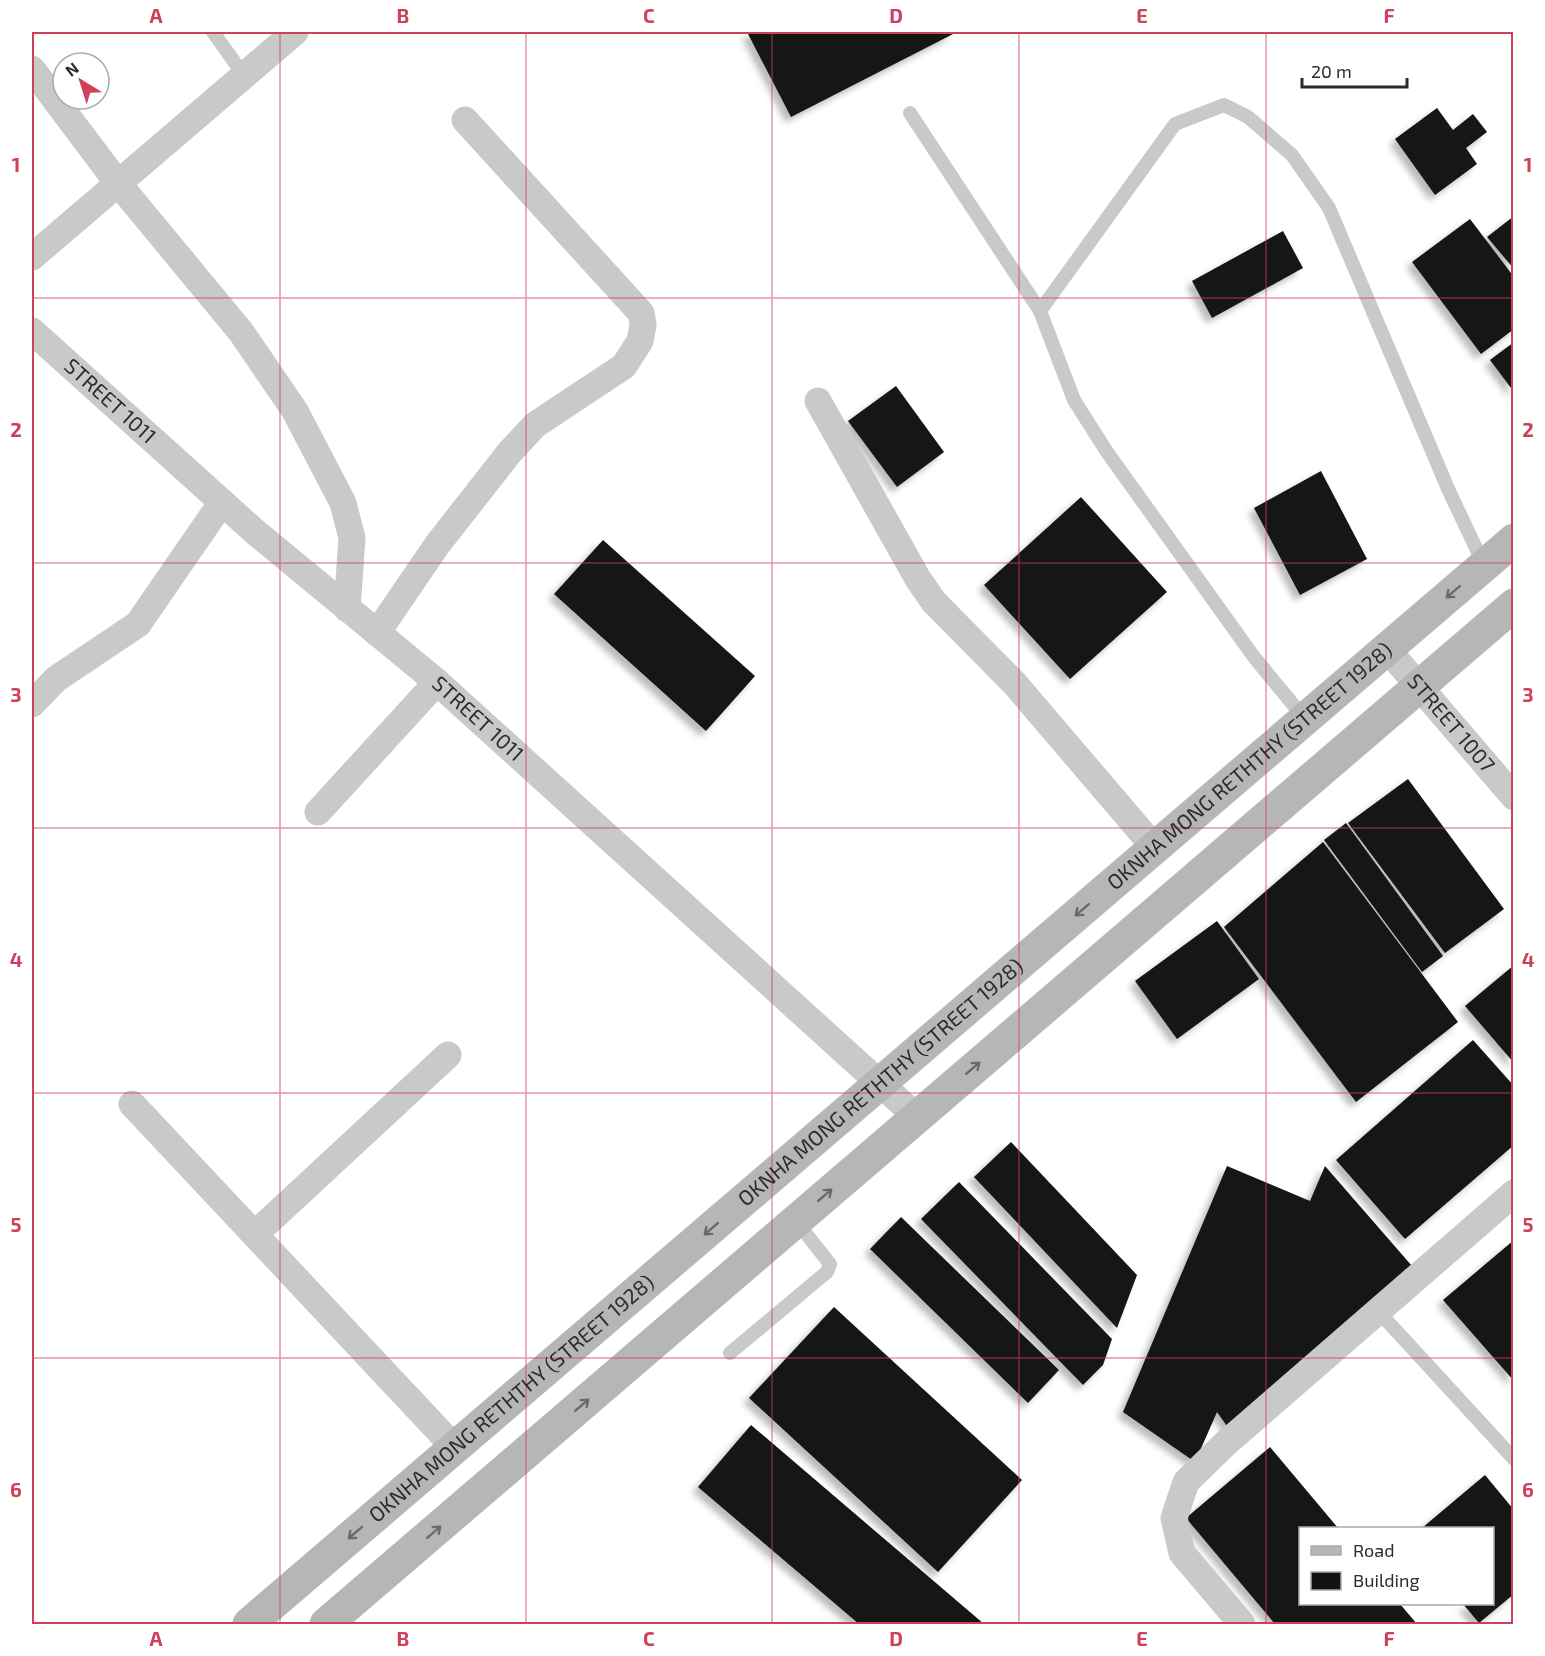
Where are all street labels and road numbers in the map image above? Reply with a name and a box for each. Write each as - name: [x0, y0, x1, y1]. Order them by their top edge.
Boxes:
- street label: STREET 1011: [60, 353, 162, 448]
- street label: OKNHA MONG RETHTHY (STREET 1928): [1101, 636, 1396, 894]
- street label: STREET 1007: [1403, 668, 1501, 777]
- street label: STREET 1011: [428, 670, 530, 766]
- street label: OKNHA MONG RETHTHY (STREET 1928): [732, 952, 1027, 1210]
- street label: OKNHA MONG RETHTHY (STREET 1928): [363, 1269, 658, 1527]

